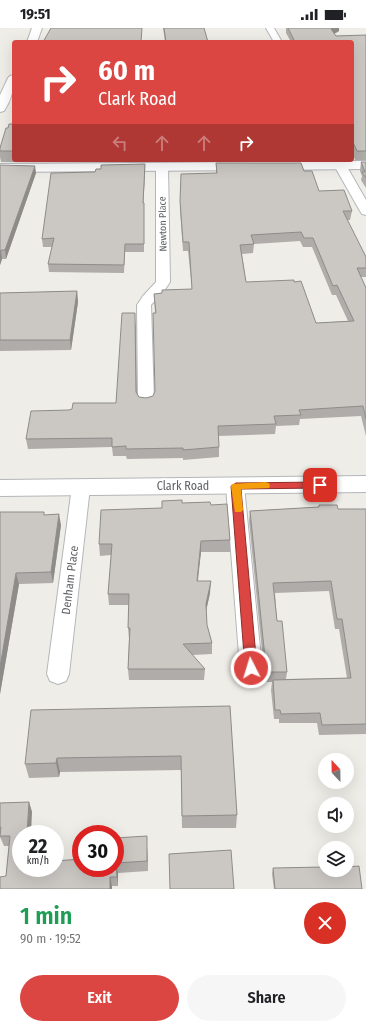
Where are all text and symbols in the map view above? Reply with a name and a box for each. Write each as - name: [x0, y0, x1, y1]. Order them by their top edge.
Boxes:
- text: 19:51: [20, 5, 51, 23]
- text: 60 m: [98, 54, 155, 87]
- icon: right: [32, 56, 84, 108]
- text: Clark Road: [98, 88, 177, 110]
- icon: left: [109, 132, 131, 154]
- icon: ahead: [151, 132, 173, 154]
- icon: ahead: [193, 132, 215, 154]
- icon: right: [235, 132, 257, 154]
- street label: Newton Place: [157, 196, 169, 252]
- pin: [303, 468, 337, 502]
- icon: arrive: [309, 474, 331, 496]
- street label: Clark Road: [157, 479, 209, 493]
- street label: Denham Place: [59, 545, 81, 615]
- position arrow: [230, 647, 272, 689]
- north arrow: [318, 753, 354, 789]
- map controls: [318, 753, 354, 877]
- button: sound: [318, 797, 354, 833]
- speed limit sign: 30: [72, 825, 124, 877]
- text: 22: [29, 834, 47, 858]
- button: layers: [318, 841, 354, 877]
- text: km/h: [27, 855, 49, 867]
- text: 1 min: [20, 902, 72, 930]
- button: close: [304, 902, 346, 944]
- text: 90 m · 19:52: [20, 931, 81, 946]
- button: Exit: [20, 975, 179, 1021]
- button: Share: [187, 975, 346, 1021]

